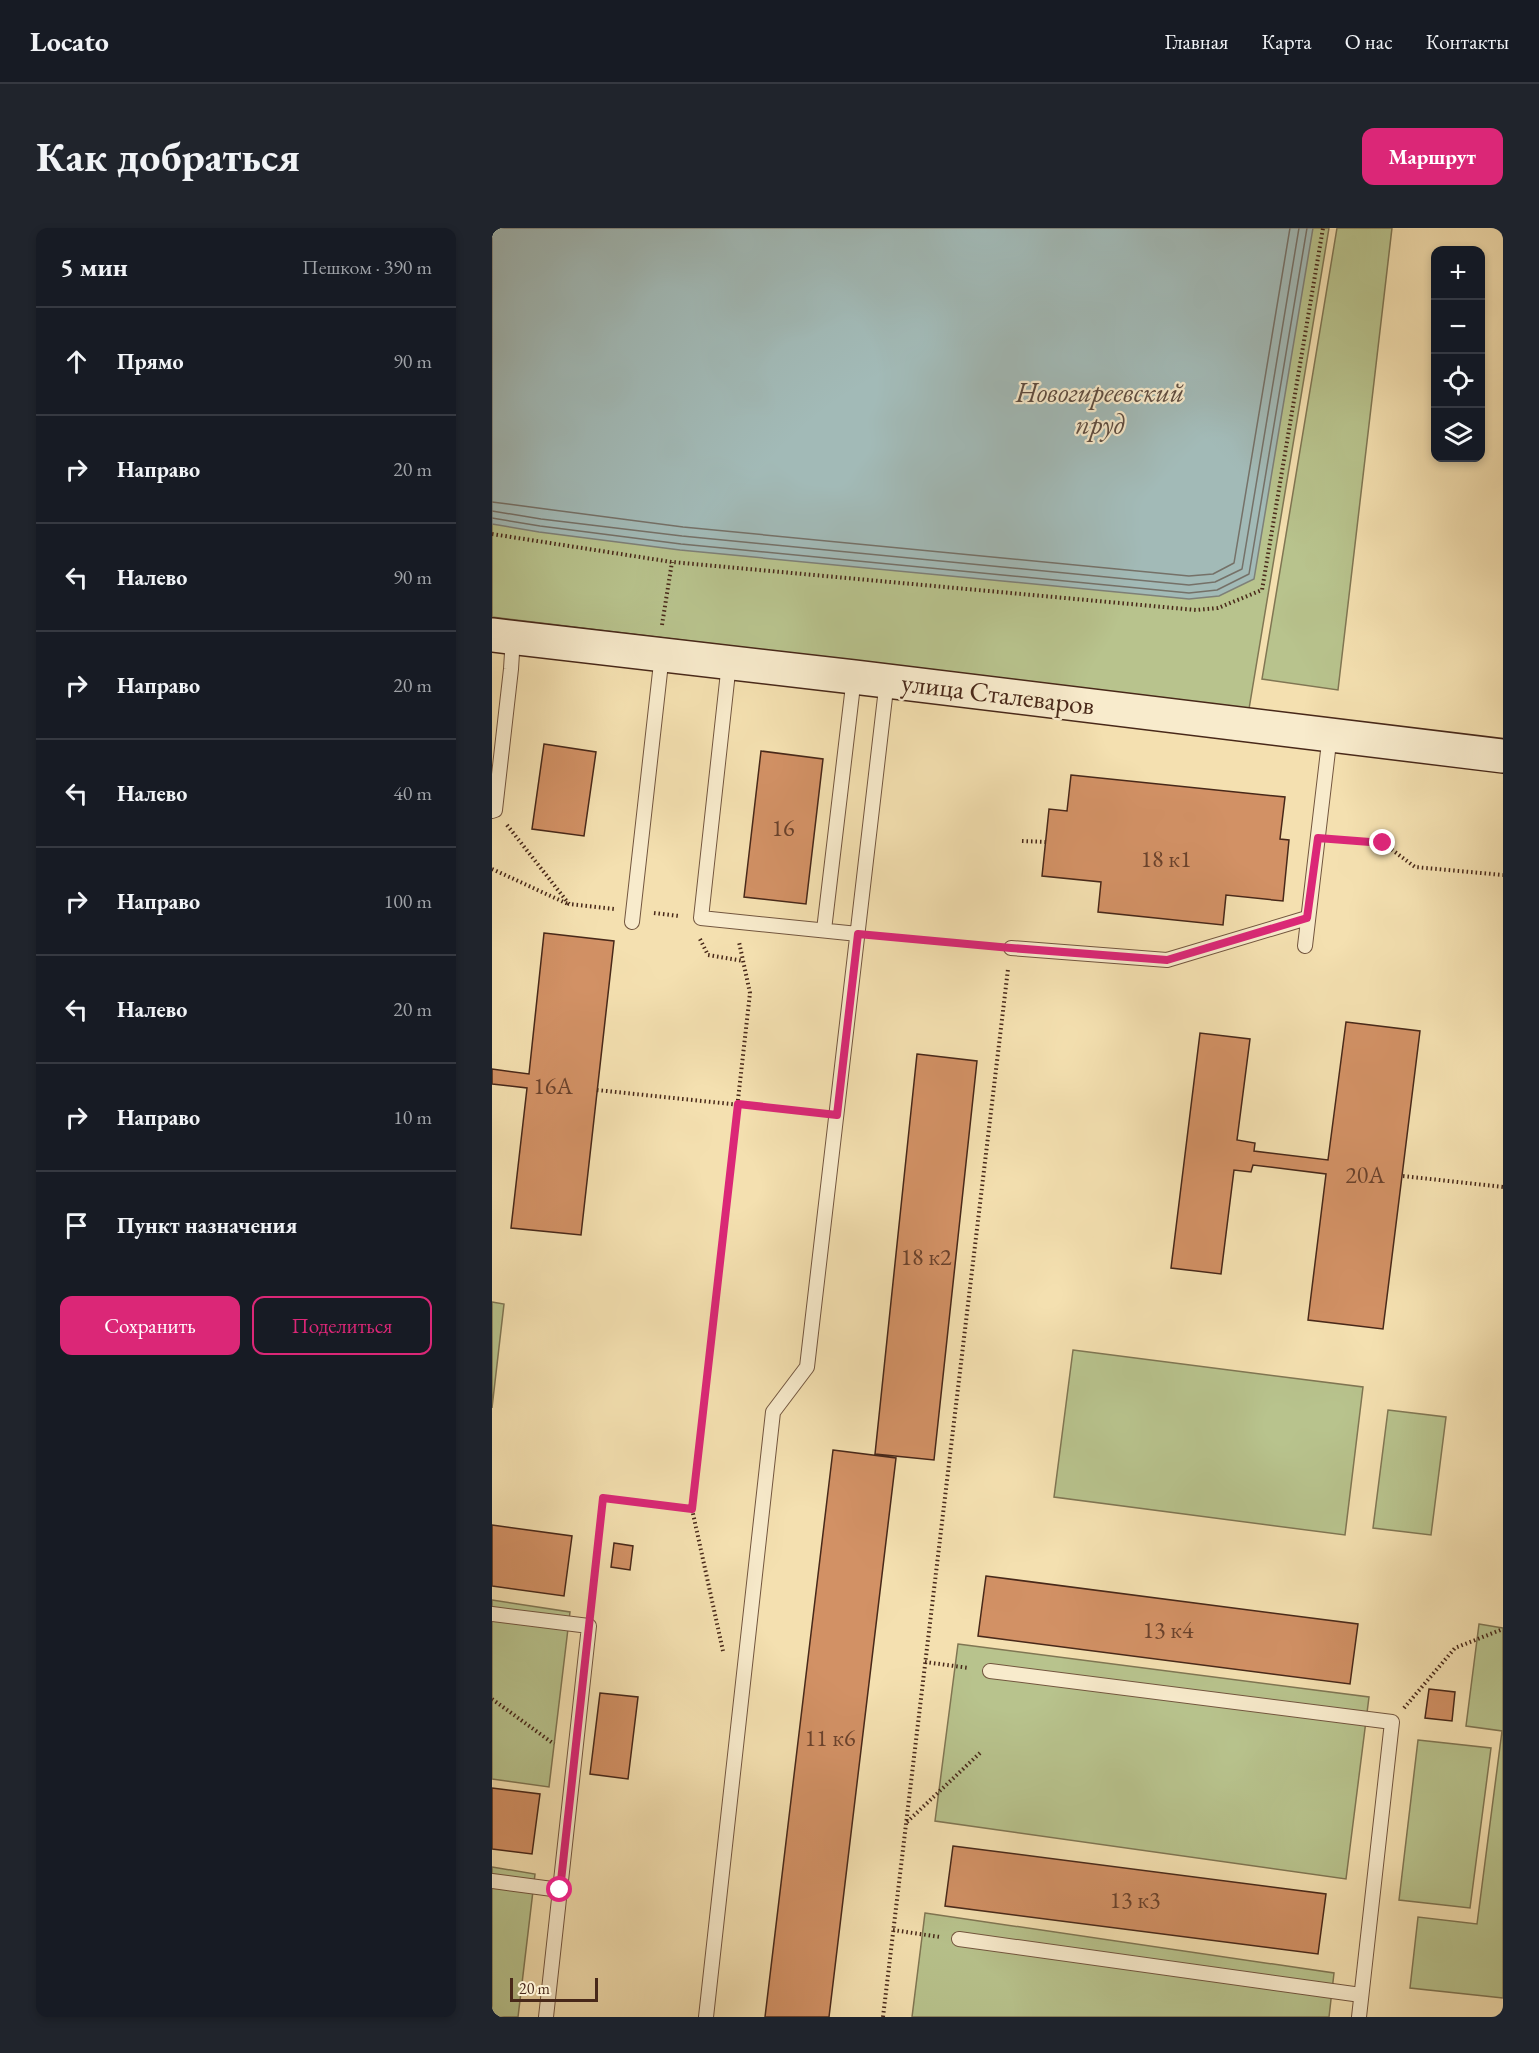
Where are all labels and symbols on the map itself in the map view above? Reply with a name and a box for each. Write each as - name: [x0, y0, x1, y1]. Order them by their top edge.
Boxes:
- water label: Новогиреевский пруд: [1015, 374, 1184, 442]
- street label: улица Сталеваров: [900, 664, 1096, 723]
- house number: 16: [771, 812, 795, 843]
- route end: [1369, 829, 1395, 855]
- house number: 18 к1: [1141, 843, 1191, 874]
- house number: 16А: [533, 1070, 573, 1101]
- house number: 20А: [1345, 1159, 1385, 1190]
- house number: 18 к2: [901, 1241, 952, 1272]
- house number: 13 к4: [1143, 1614, 1194, 1645]
- house number: 11 к6: [805, 1722, 855, 1753]
- route start: [546, 1876, 572, 1902]
- house number: 13 к3: [1110, 1884, 1160, 1915]
- scale bar: [510, 1975, 598, 2002]

